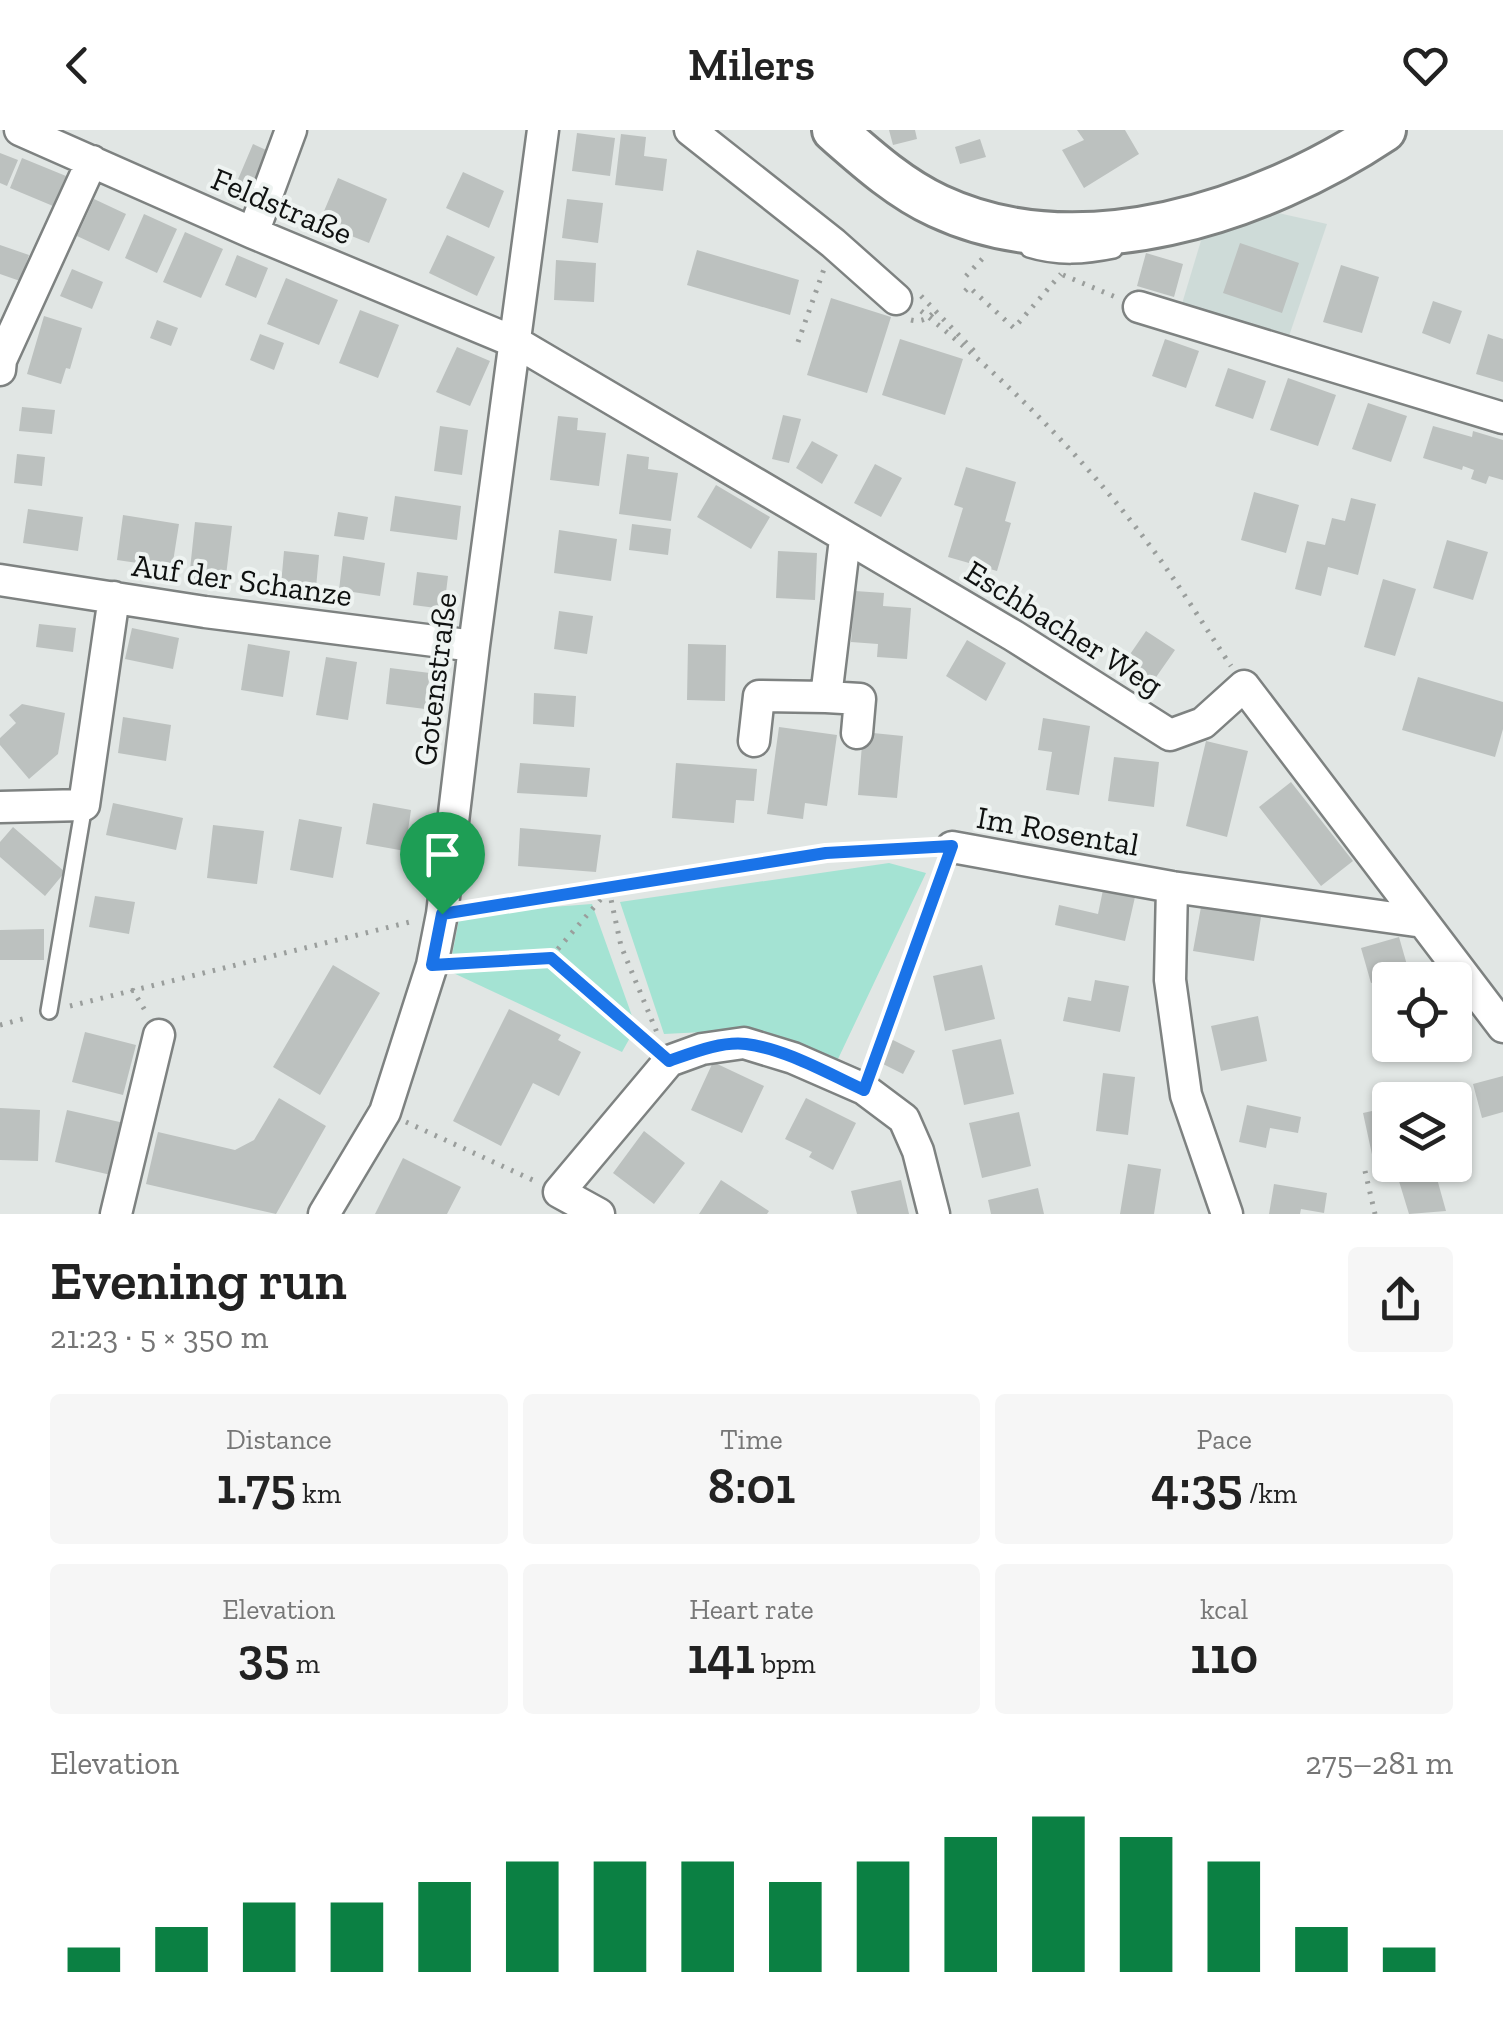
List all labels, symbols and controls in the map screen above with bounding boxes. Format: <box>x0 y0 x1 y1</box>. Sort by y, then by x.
icon: back <box>50 38 105 93</box>
text: Milers <box>688 38 815 92</box>
icon: heart <box>1398 38 1453 93</box>
street label: Feldstraße <box>206 159 358 253</box>
street label: Auf der Schanze <box>130 546 354 614</box>
street label: Eschbacher Weg <box>958 552 1170 704</box>
street label: Gotenstraße <box>406 590 464 768</box>
street label: Im Rosental <box>974 798 1142 864</box>
pin <box>400 812 485 915</box>
icon: arrive <box>415 827 470 882</box>
map controls <box>1372 962 1472 1182</box>
button: locate <box>1372 962 1472 1062</box>
button: layers <box>1372 1082 1472 1182</box>
text: Evening run <box>50 1247 347 1313</box>
button: share <box>1348 1247 1453 1352</box>
text: 21:23 · 5 × 350 m <box>50 1318 268 1356</box>
text: Distance <box>226 1423 332 1456</box>
text: Time <box>720 1423 783 1456</box>
text: Pace <box>1196 1423 1252 1456</box>
text: 1.75 <box>217 1456 296 1516</box>
text: 8:01 <box>708 1456 795 1516</box>
text: 4:35 <box>1151 1456 1243 1516</box>
text: km <box>296 1477 341 1510</box>
text: /km <box>1243 1477 1297 1510</box>
text: Elevation <box>222 1593 335 1626</box>
text: Heart rate <box>689 1593 814 1626</box>
text: kcal <box>1200 1593 1248 1626</box>
text: 35 <box>238 1626 289 1686</box>
text: 141 <box>687 1626 755 1686</box>
text: 110 <box>1190 1626 1258 1686</box>
text: m <box>289 1647 320 1680</box>
text: bpm <box>755 1647 816 1680</box>
text: Elevation <box>50 1744 179 1782</box>
text: 275–281 m <box>1305 1744 1453 1782</box>

